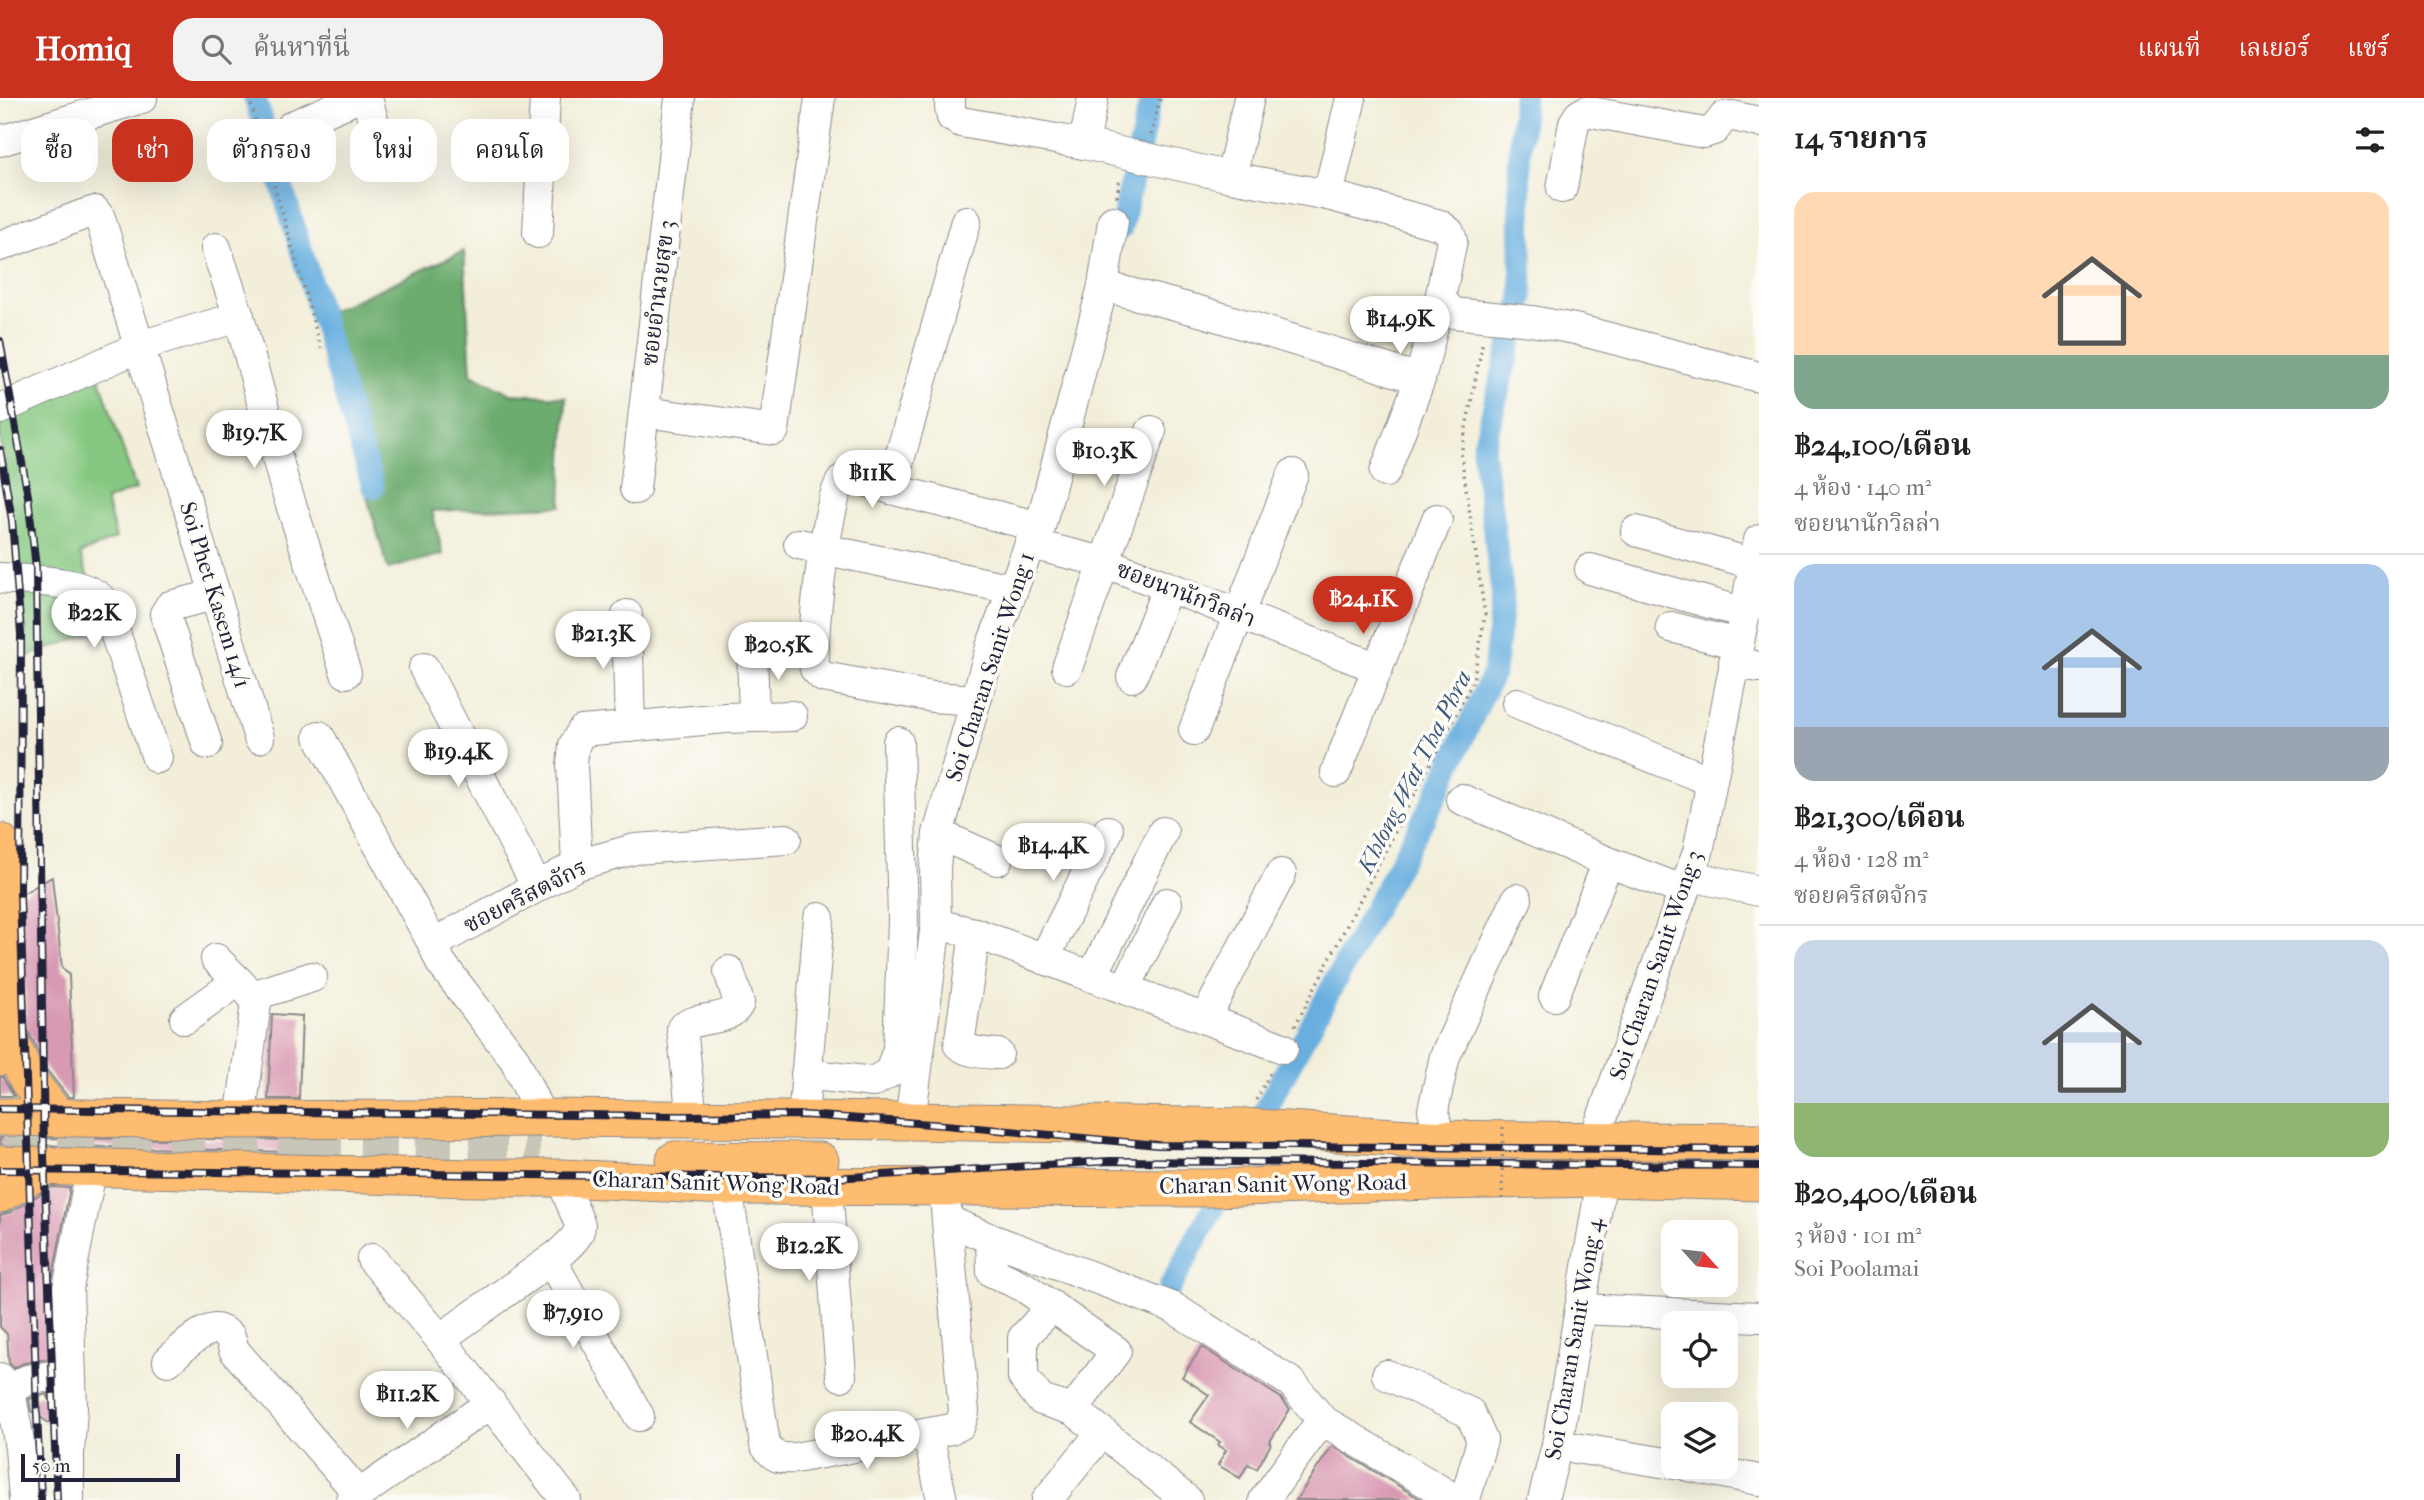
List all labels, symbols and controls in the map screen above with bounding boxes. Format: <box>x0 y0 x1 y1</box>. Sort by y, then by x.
search box <box>173 18 663 81</box>
text: Homiq <box>35 30 131 69</box>
icon: search <box>197 30 235 68</box>
text: ค้นหาที่นี่ <box>253 32 350 63</box>
text: แผนที่ <box>2138 34 2201 62</box>
text: เลเยอร์ <box>2239 34 2310 62</box>
text: แชร์ <box>2348 34 2389 62</box>
chip: ซื้อ <box>21 119 98 182</box>
chip: เช่า <box>112 119 193 182</box>
chip: ตัวกรอง <box>207 119 336 182</box>
chip: ใหม่ <box>350 119 437 182</box>
chip: คอนโด <box>451 119 569 182</box>
text: 14 รายการ <box>1794 121 1928 156</box>
icon: filters <box>2351 121 2389 159</box>
street label: ซอยอำนวยสุข 3 <box>636 218 681 368</box>
icon: home <box>2029 238 2155 364</box>
pin: ฿14.9K <box>1343 296 1457 356</box>
text: ฿14.9K <box>1366 305 1434 332</box>
pin: ฿19.7K <box>197 410 311 470</box>
text: ฿19.7K <box>222 419 286 446</box>
pin: ฿10.3K <box>1047 428 1161 488</box>
text: ฿24,100/เดือน <box>1794 428 1971 463</box>
text: ฿10.3K <box>1072 437 1136 464</box>
pin: ฿11K <box>831 450 913 510</box>
text: ฿11K <box>849 459 895 486</box>
text: 4 ห้อง · 140 m² <box>1794 474 1931 501</box>
street label: Soi Phet Kasem 14/1 <box>174 499 256 691</box>
text: ซอยนานักวิลล่า <box>1794 510 1941 537</box>
street label: Soi Charan Sanit Wong 1 <box>940 549 1040 785</box>
street label: ซอยนานักวิลล่า <box>1113 555 1259 633</box>
pin: ฿24.1K <box>1306 576 1420 636</box>
text: ฿24.1K <box>1329 585 1397 612</box>
pin: ฿22K <box>53 590 135 650</box>
text: ฿22K <box>67 599 121 626</box>
icon: home <box>2029 610 2155 736</box>
pin: ฿21.3K <box>546 612 660 671</box>
text: ฿21.3K <box>571 620 635 647</box>
pin: ฿20.5K <box>721 622 835 682</box>
text: ฿20.5K <box>744 631 812 658</box>
water label: Khlong Wat Tha Phra <box>1350 666 1477 880</box>
pin: ฿19.4K <box>401 730 515 789</box>
text: ฿19.4K <box>424 738 492 765</box>
text: ฿21,300/เดือน <box>1794 800 1965 835</box>
pin: ฿14.4K <box>996 824 1110 883</box>
text: ฿14.4K <box>1018 832 1088 859</box>
text: 4 ห้อง · 128 m² <box>1794 846 1928 873</box>
street label: Soi Charan Sanit Wong 3 <box>1604 847 1708 1083</box>
street label: ซอยคริสตจักร <box>459 853 591 939</box>
text: ซอยคริสตจักร <box>1794 882 1928 909</box>
icon: home <box>2029 985 2155 1111</box>
street label: Charan Sanit Wong Road <box>592 1165 841 1201</box>
street label: Charan Sanit Wong Road <box>1159 1168 1408 1200</box>
text: ฿20,400/เดือน <box>1794 1176 1977 1211</box>
street label: Soi Charan Sanit Wong 4 <box>1539 1215 1609 1462</box>
north arrow <box>1661 1220 1738 1297</box>
map controls <box>1661 1220 1738 1479</box>
text: 3 ห้อง · 101 m² <box>1794 1222 1922 1249</box>
pin: ฿12.2K <box>752 1224 866 1283</box>
text: ฿12.2K <box>776 1232 842 1259</box>
text: Soi Poolamai <box>1794 1255 1919 1282</box>
pin: ฿7,910 <box>516 1290 630 1350</box>
text: ฿7,910 <box>543 1299 603 1326</box>
button: locate <box>1661 1311 1738 1388</box>
pin: ฿11.2K <box>350 1372 464 1431</box>
text: ฿11.2K <box>376 1380 438 1407</box>
button: layers <box>1661 1402 1738 1479</box>
pin: ฿20.4K <box>810 1412 924 1471</box>
text: ฿20.4K <box>831 1420 903 1447</box>
scale bar <box>21 1451 180 1483</box>
text: 50 m <box>32 1455 71 1477</box>

